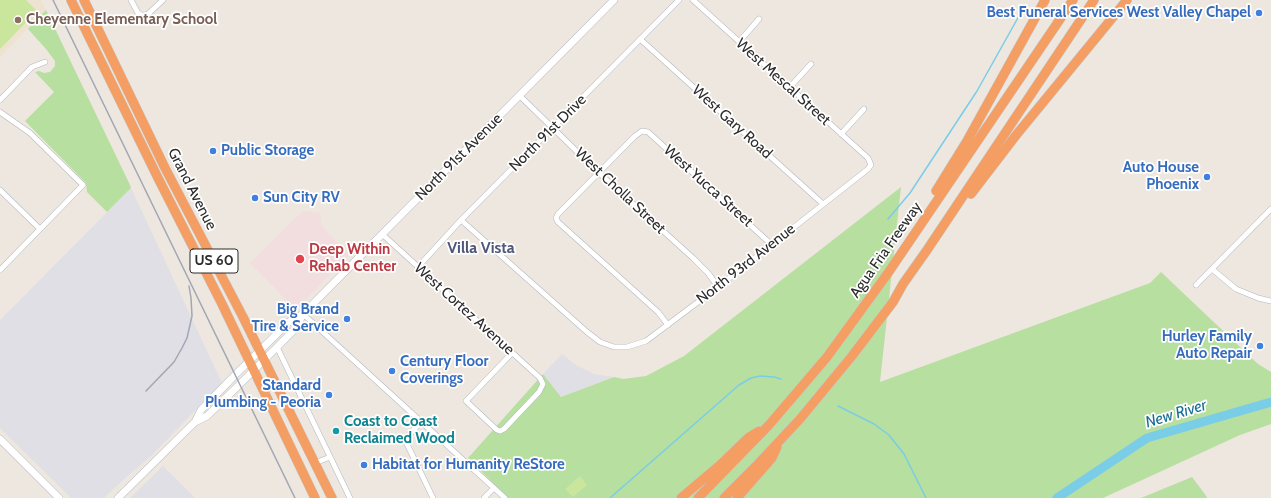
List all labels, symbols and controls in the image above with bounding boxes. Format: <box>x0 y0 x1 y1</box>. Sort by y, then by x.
place label: Best Funeral Services West Valley Chapel <box>986 4 1251 22</box>
marker: Best Funeral Services West Valley Chapel <box>1254 8 1264 18</box>
place label: Cheyenne Elementary School <box>26 11 217 29</box>
marker: Cheyenne Elementary School <box>13 15 23 25</box>
street label: West Mescal Street <box>732 35 834 129</box>
street label: West Gary Road <box>688 81 776 163</box>
street label: North 91st Drive <box>506 91 590 175</box>
street label: North 91st Avenue <box>412 110 506 204</box>
street label: West Yucca Street <box>660 141 756 231</box>
place label: Public Storage <box>221 142 314 160</box>
street label: West Cholla Street <box>571 144 669 238</box>
street label: Grand Avenue <box>164 145 220 233</box>
marker: Public Storage <box>208 146 218 156</box>
place label: Auto House Phoenix <box>1123 159 1199 194</box>
marker: Auto House Phoenix <box>1202 172 1212 182</box>
place label: Sun City RV <box>263 189 340 207</box>
marker: Sun City RV <box>250 193 260 203</box>
street label: Agua Fria Freeway <box>846 199 926 301</box>
street label: North 93rd Avenue <box>693 220 799 308</box>
district label: Villa Vista <box>447 238 515 258</box>
place label: Deep Within Rehab Center <box>309 241 396 276</box>
road number: US 60 <box>190 249 238 273</box>
marker: Deep Within Rehab Center <box>294 253 306 265</box>
street label: West Cortez Avenue <box>410 259 518 359</box>
place label: Big Brand Tire & Service <box>252 301 339 336</box>
marker: Big Brand Tire & Service <box>342 314 352 324</box>
place label: Hurley Family Auto Repair <box>1162 328 1252 363</box>
marker: Hurley Family Auto Repair <box>1255 341 1265 351</box>
place label: Century Floor Coverings <box>400 353 488 388</box>
marker: Century Floor Coverings <box>387 366 397 376</box>
place label: Standard Plumbing - Peoria <box>205 377 321 412</box>
marker: Standard Plumbing - Peoria <box>324 390 334 400</box>
water label: New River <box>1143 396 1209 432</box>
place label: Coast to Coast Reclaimed Wood <box>344 413 455 448</box>
marker: Coast to Coast Reclaimed Wood <box>331 426 341 436</box>
place label: Habitat for Humanity ReStore <box>372 456 565 474</box>
marker: Habitat for Humanity ReStore <box>359 460 369 470</box>

